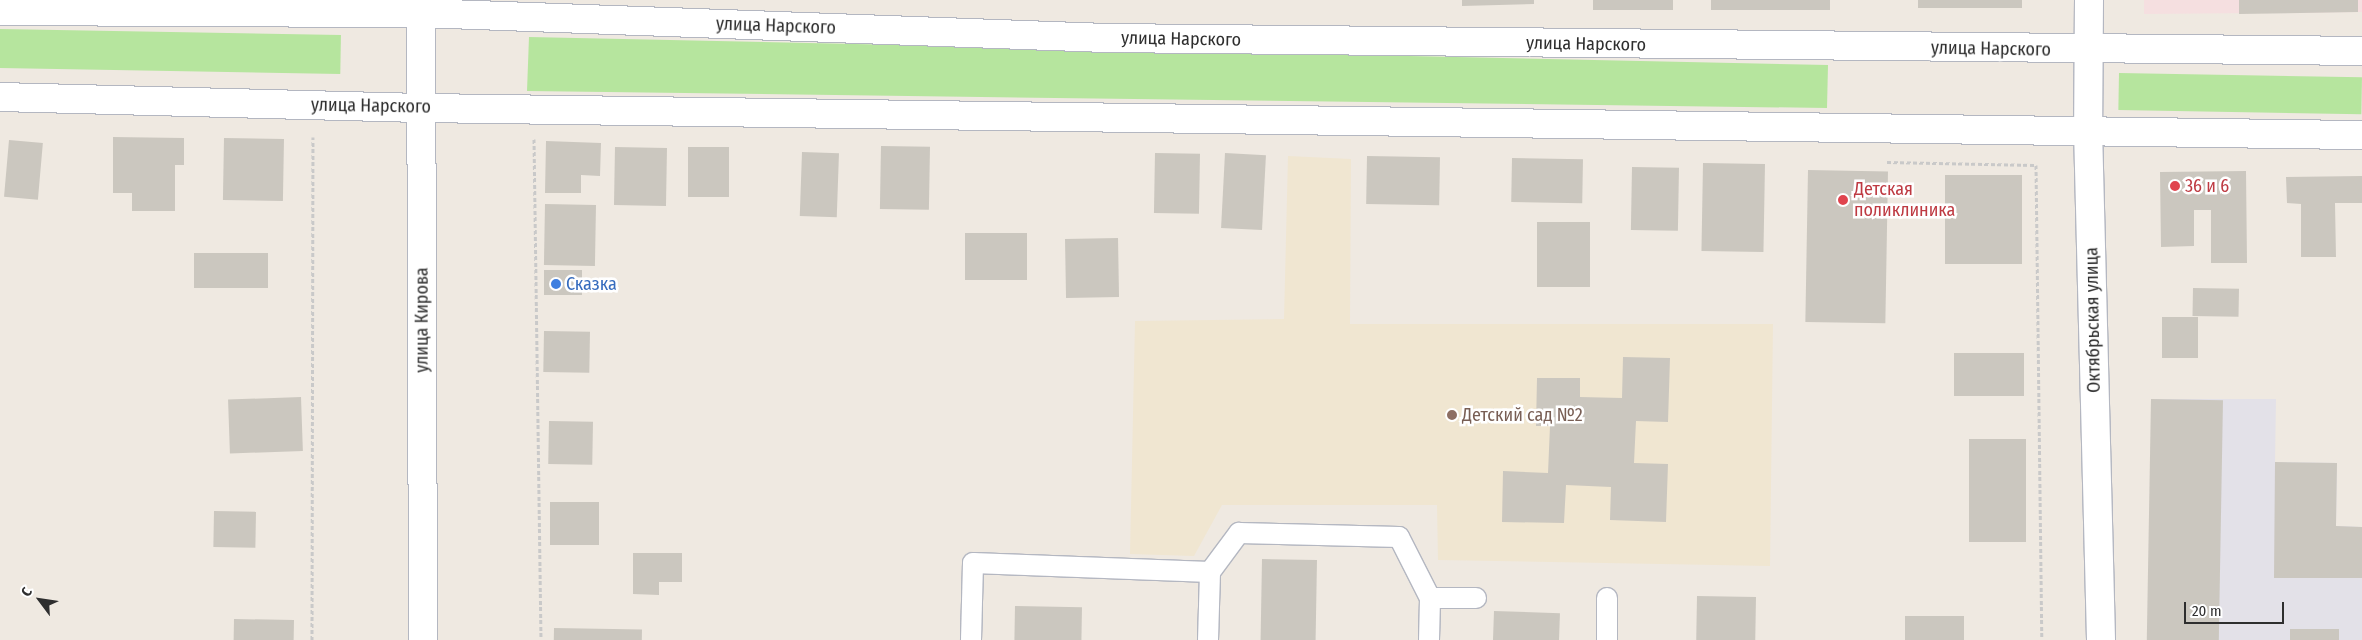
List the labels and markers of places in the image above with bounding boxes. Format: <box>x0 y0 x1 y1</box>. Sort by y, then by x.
place label: 36 и 6 <box>2185 175 2229 197</box>
place label: Детская поликлиника <box>1854 179 1955 222</box>
marker: 36 и 6 <box>2169 180 2181 192</box>
marker: Детская поликлиника <box>1836 193 1850 207</box>
place label: Сказка <box>566 273 617 295</box>
marker: Сказка <box>550 278 562 290</box>
place label: Детский сад №2 <box>1462 404 1583 426</box>
marker: Детский сад №2 <box>1446 409 1458 421</box>

